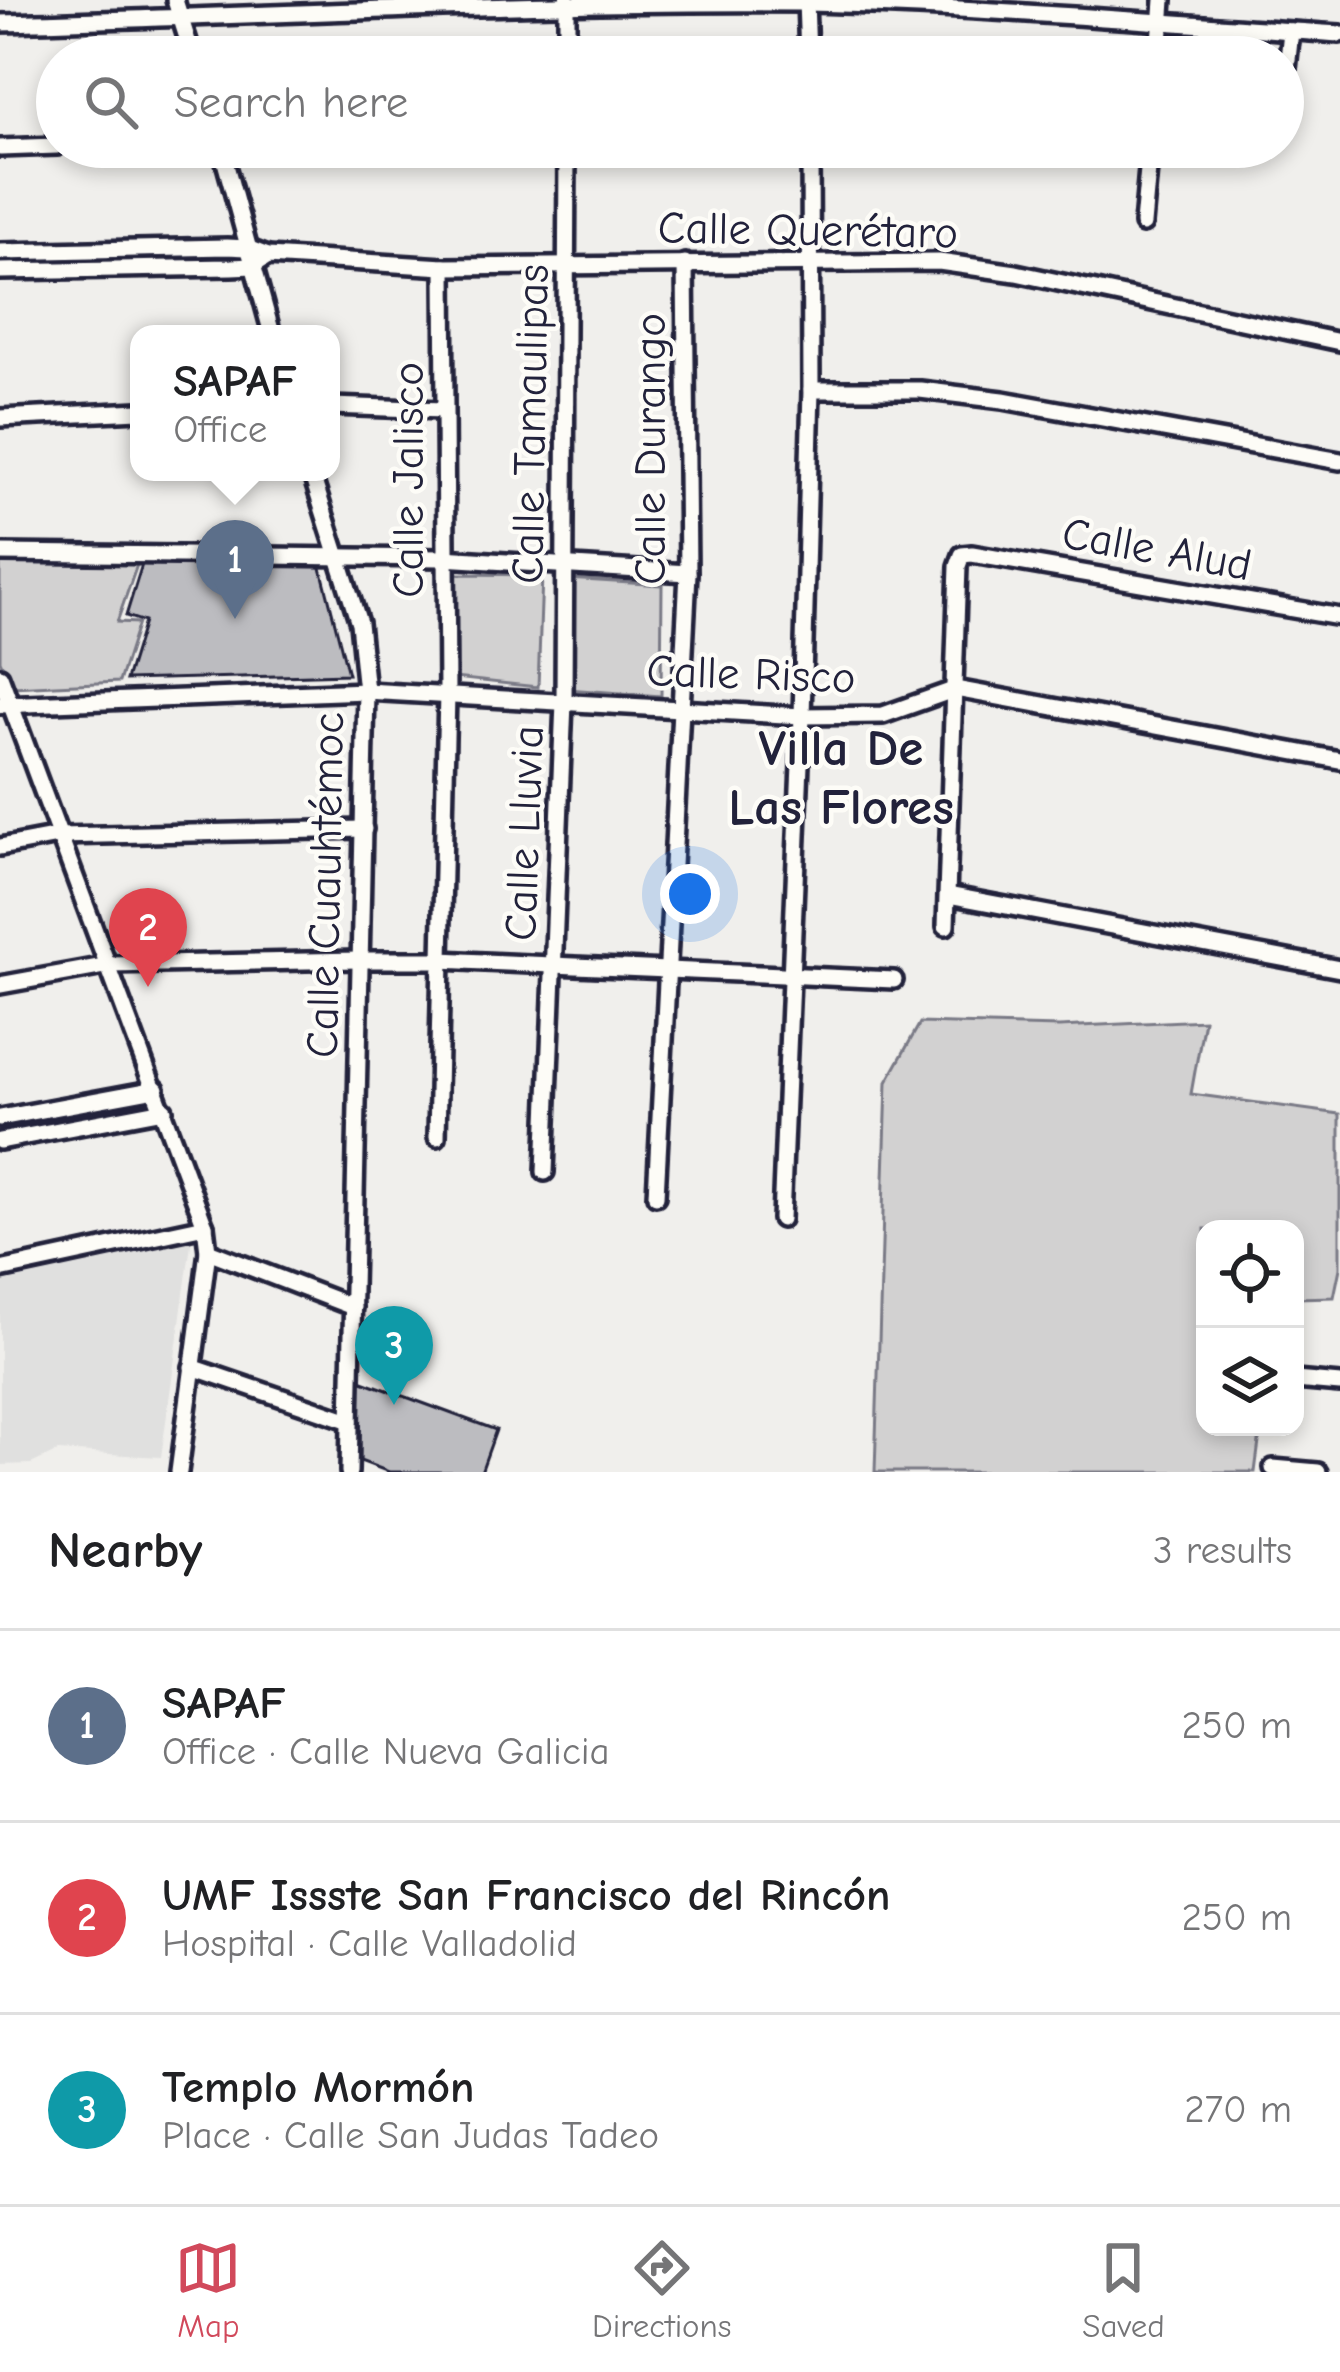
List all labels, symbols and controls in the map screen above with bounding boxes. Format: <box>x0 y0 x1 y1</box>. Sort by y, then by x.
search box <box>36 36 1304 168</box>
icon: search <box>78 69 144 135</box>
text: Search here <box>174 76 408 128</box>
street label: Calle Querétaro <box>657 201 959 259</box>
street label: Calle Tamaulipas <box>501 264 559 584</box>
street label: Calle Durango <box>624 313 676 585</box>
popup <box>130 325 340 481</box>
text: SAPAF <box>173 355 297 407</box>
street label: Calle Jalisco <box>382 362 434 598</box>
text: Office <box>173 407 267 452</box>
street label: Calle Alud <box>1058 507 1256 591</box>
pin: 1 <box>196 520 274 619</box>
street label: Calle Risco <box>646 644 856 704</box>
street label: Calle Cuauhtémoc <box>296 712 354 1058</box>
district label: Villa De Las Flores <box>728 719 954 837</box>
street label: Calle Lluvia <box>494 724 554 942</box>
your location <box>660 864 720 924</box>
pin: 2 <box>109 888 187 987</box>
map controls <box>1196 1220 1304 1436</box>
button: locate <box>1196 1220 1304 1328</box>
pin: 3 <box>355 1306 433 1405</box>
button: layers <box>1196 1328 1304 1436</box>
text: Nearby <box>48 1521 202 1580</box>
text: 3 results <box>1153 1528 1292 1573</box>
text: SAPAF <box>162 1677 285 1729</box>
text: 1 <box>79 1703 95 1748</box>
text: 250 m <box>1181 1703 1292 1748</box>
text: Office · Calle Nueva Galicia <box>162 1729 610 1774</box>
text: UMF Issste San Francisco del Rincón <box>162 1869 890 1921</box>
text: 2 <box>77 1895 97 1940</box>
text: 250 m <box>1181 1895 1292 1940</box>
text: Hospital · Calle Valladolid <box>162 1921 577 1966</box>
text: Templo Mormón <box>162 2061 474 2113</box>
text: 3 <box>77 2087 97 2132</box>
text: 270 m <box>1184 2087 1292 2132</box>
text: Place · Calle San Judas Tadeo <box>162 2113 659 2158</box>
tab: Map <box>175 2235 241 2345</box>
tab: Directions <box>592 2235 732 2345</box>
tab: Saved <box>1082 2235 1165 2345</box>

